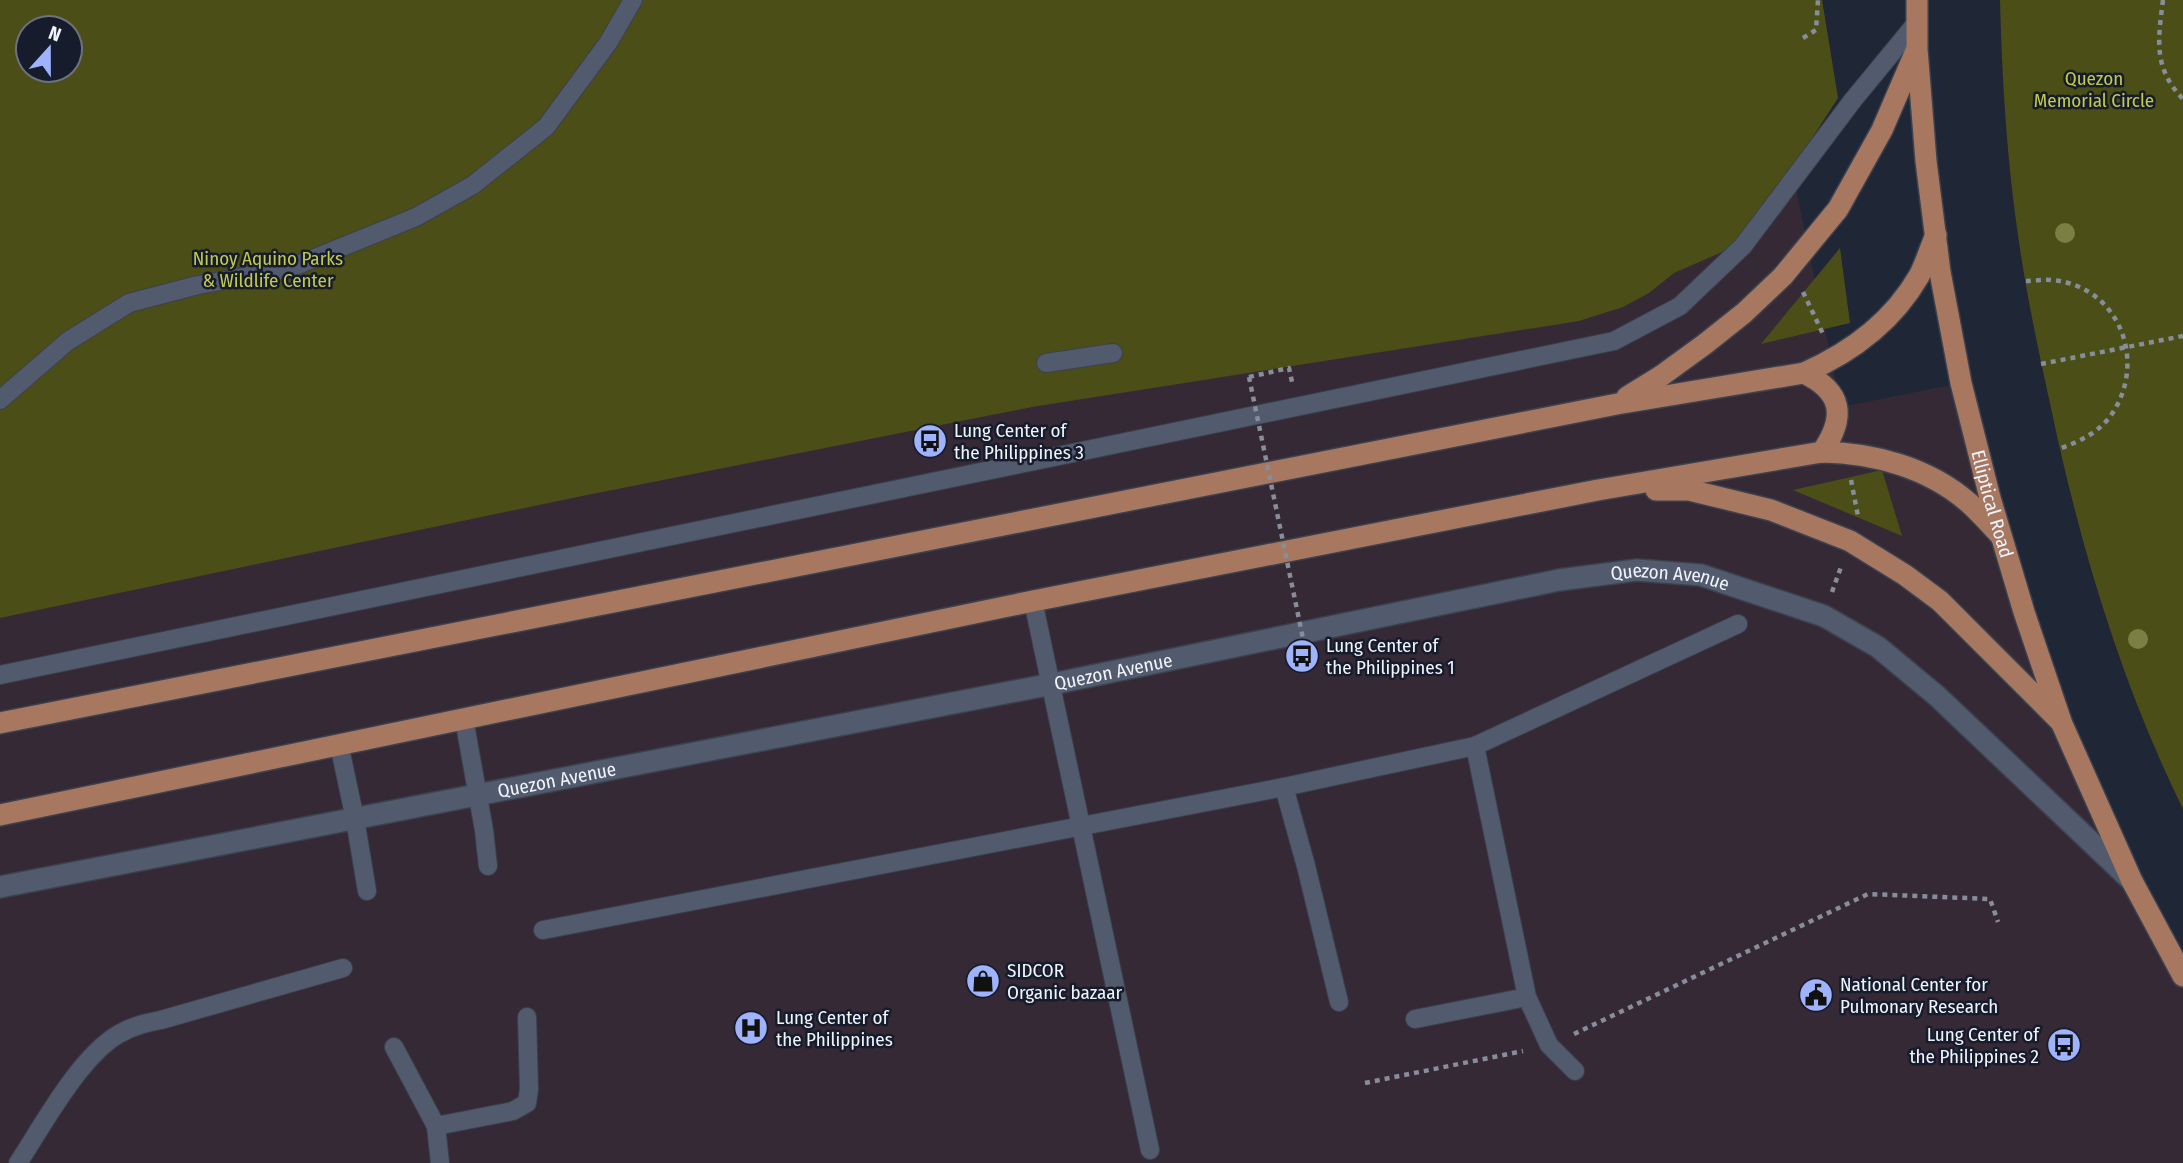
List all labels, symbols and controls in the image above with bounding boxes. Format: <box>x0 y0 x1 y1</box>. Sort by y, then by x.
north arrow <box>14 14 84 84</box>
text: N <box>45 21 64 46</box>
park label: Quezon Memorial Circle <box>2034 67 2154 112</box>
park label: Ninoy Aquino Parks & Wildlife Center <box>193 247 343 292</box>
place label: Lung Center of the Philippines 3 <box>954 419 1084 464</box>
bus stop icon: Lung Center of the Philippines 3 <box>911 422 949 460</box>
street label: Elliptical Road <box>1967 447 2019 560</box>
street label: Quezon Avenue <box>1609 558 1732 595</box>
place label: Lung Center of the Philippines 1 <box>1326 634 1455 679</box>
bus stop icon: Lung Center of the Philippines 1 <box>1283 637 1321 675</box>
street label: Quezon Avenue <box>1052 648 1174 695</box>
street label: Quezon Avenue <box>496 757 618 802</box>
place label: SIDCOR Organic bazaar <box>1007 959 1123 1004</box>
shop icon: SIDCOR Organic bazaar <box>964 962 1002 1000</box>
place label: National Center for Pulmonary Research <box>1840 973 1998 1018</box>
public building icon: National Center for Pulmonary Research <box>1797 976 1835 1014</box>
place label: Lung Center of the Philippines <box>776 1006 893 1051</box>
hospital icon: Lung Center of the Philippines <box>732 1009 770 1047</box>
place label: Lung Center of the Philippines 2 <box>1909 1023 2040 1068</box>
bus stop icon: Lung Center of the Philippines 2 <box>2045 1026 2083 1064</box>

